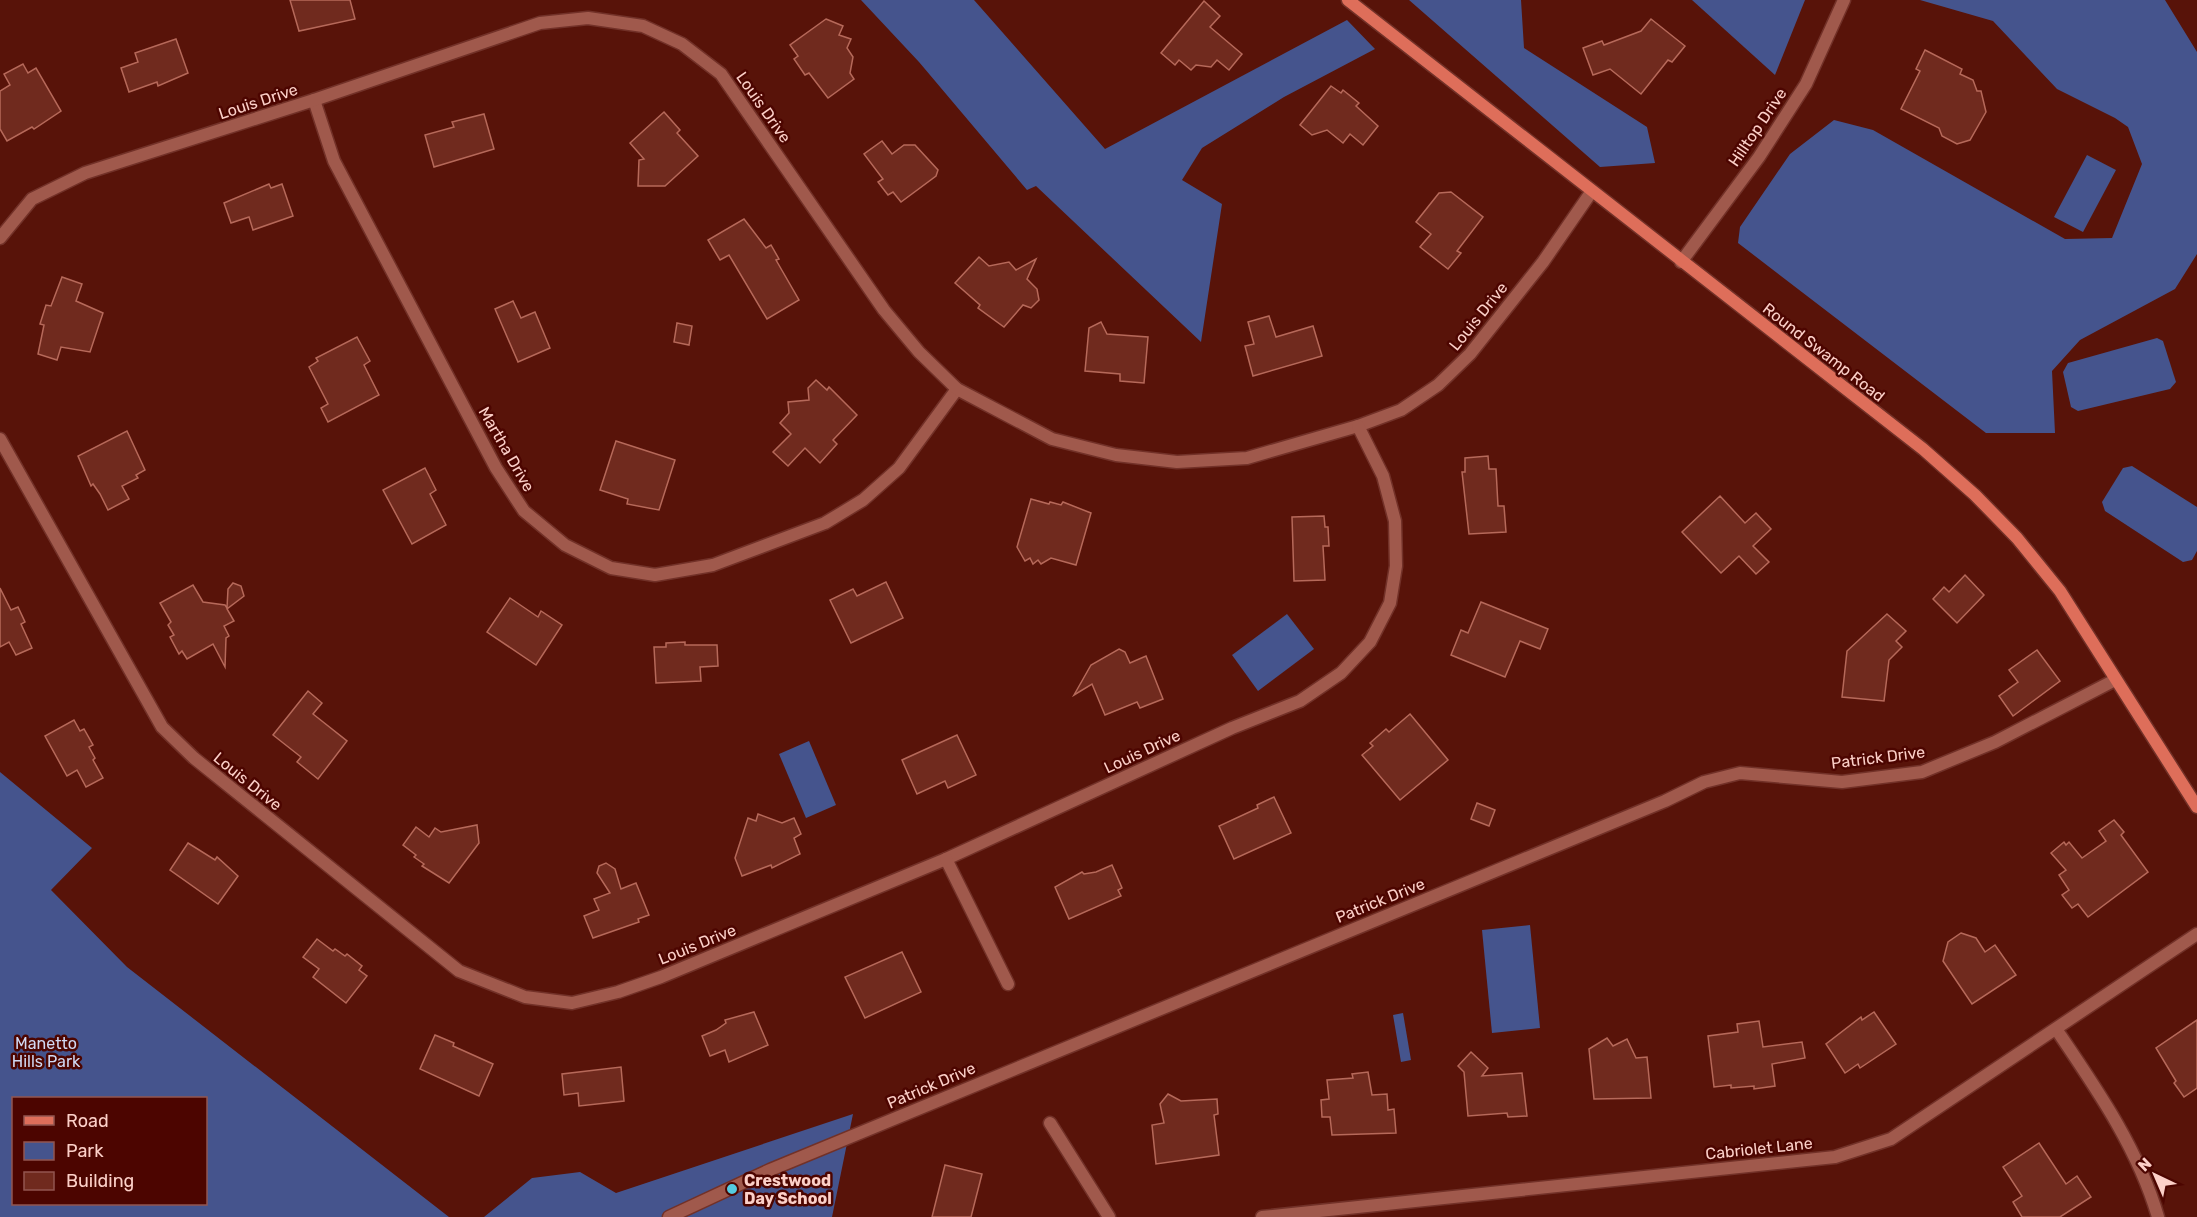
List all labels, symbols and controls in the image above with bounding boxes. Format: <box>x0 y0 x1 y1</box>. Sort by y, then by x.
street label: Louis Drive <box>732 68 795 146</box>
street label: Louis Drive <box>216 80 300 123</box>
street label: Hilltop Drive <box>1724 84 1791 170</box>
street label: Louis Drive <box>1445 278 1512 354</box>
street label: Round Swamp Road <box>1759 299 1888 406</box>
street label: Martha Drive <box>475 403 539 495</box>
street label: Louis Drive <box>1101 725 1183 777</box>
street label: Patrick Drive <box>1830 742 1926 773</box>
street label: Louis Drive <box>210 748 286 815</box>
street label: Patrick Drive <box>1333 874 1428 927</box>
street label: Louis Drive <box>656 920 739 969</box>
park label: Manetto Hills Park <box>12 1034 81 1071</box>
street label: Patrick Drive <box>884 1058 978 1113</box>
legend <box>12 1097 207 1205</box>
text: Road <box>66 1110 109 1132</box>
street label: Cabriolet Lane <box>1705 1133 1814 1164</box>
text: Park <box>66 1140 104 1162</box>
north arrow <box>2125 1145 2185 1205</box>
text: N <box>2134 1154 2156 1175</box>
text: Building <box>66 1170 134 1192</box>
place label: Crestwood Day School <box>744 1171 832 1208</box>
marker: Crestwood Day School <box>725 1182 739 1196</box>

